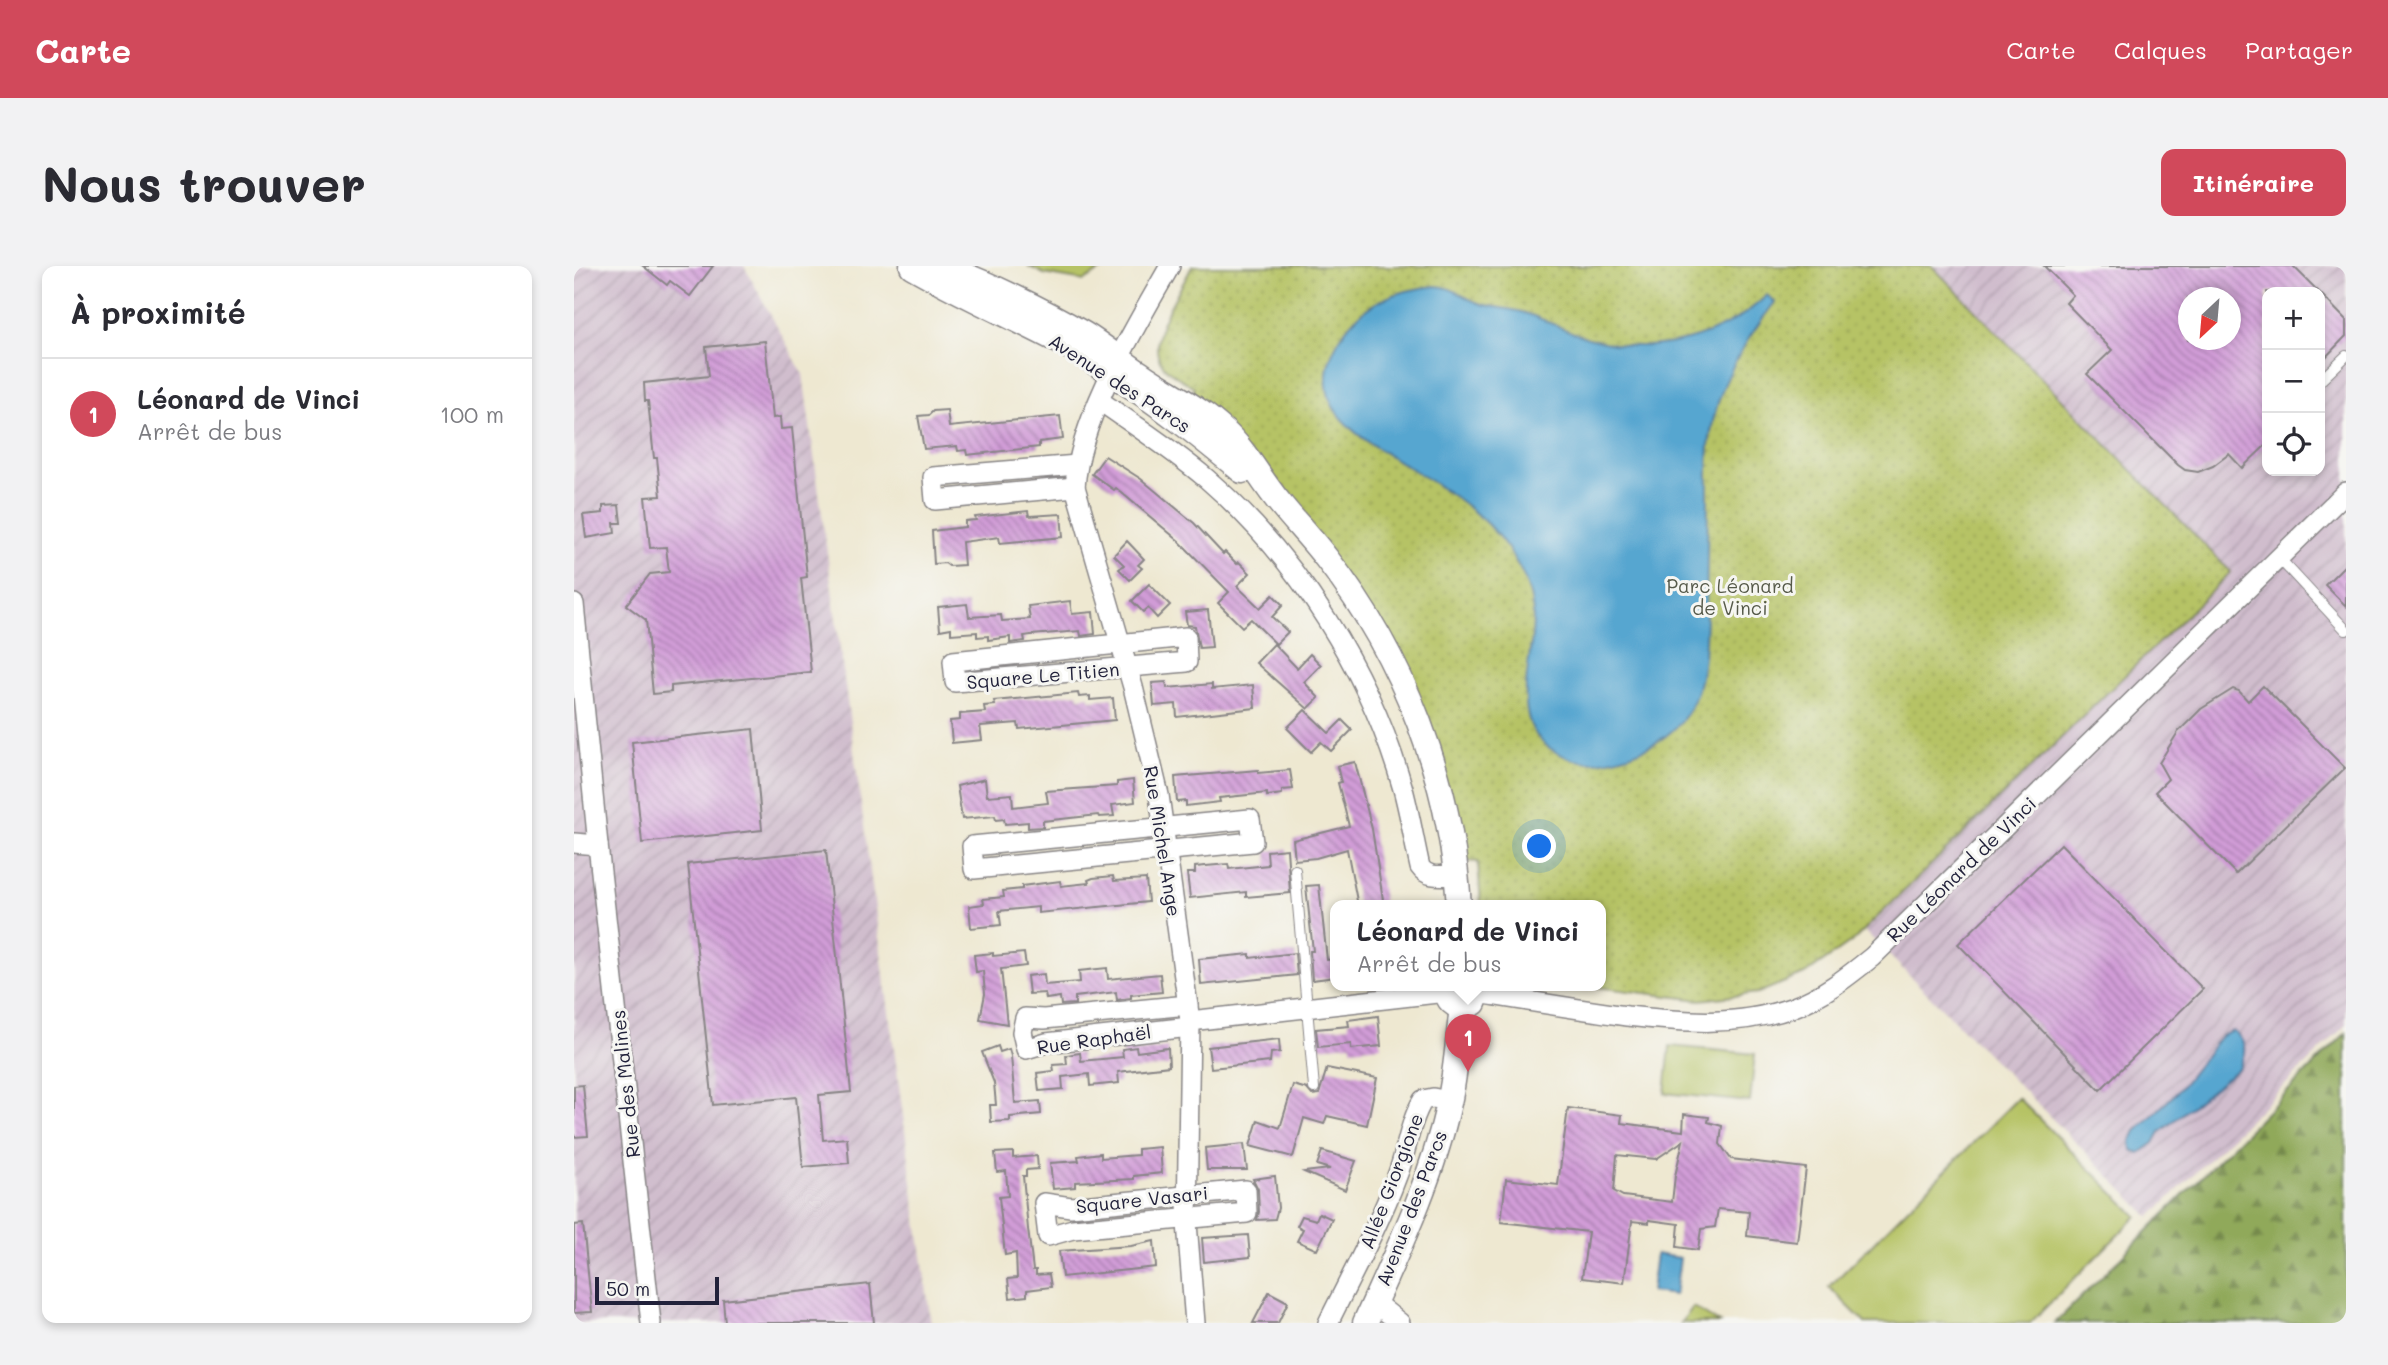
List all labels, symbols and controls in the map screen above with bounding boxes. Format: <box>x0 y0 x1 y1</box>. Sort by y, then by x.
text: Carte <box>35 28 131 71</box>
text: Carte <box>2006 34 2076 65</box>
text: Calques <box>2114 34 2207 65</box>
text: Partager <box>2245 34 2353 65</box>
button: Itinéraire <box>2161 149 2346 216</box>
text: Nous trouver <box>42 151 366 214</box>
north arrow <box>2178 287 2241 350</box>
map controls <box>2262 287 2325 476</box>
button: + <box>2262 287 2325 350</box>
text: À proximité <box>70 292 246 332</box>
street label: Avenue des Parcs <box>1044 328 1196 438</box>
button: − <box>2262 350 2325 413</box>
text: Léonard de Vinci <box>137 382 360 416</box>
text: 1 <box>88 399 98 429</box>
text: 100 m <box>440 399 504 429</box>
button: locate <box>2262 413 2325 476</box>
text: Arrêt de bus <box>137 416 282 446</box>
park label: Parc Léonard de Vinci <box>1666 573 1794 620</box>
street label: Square Le Titien <box>966 656 1120 694</box>
street label: Rue Michel Ange <box>1139 764 1187 918</box>
street label: Rue Léonard de Vinci <box>1881 791 2041 947</box>
your location <box>1522 829 1556 863</box>
popup <box>1330 900 1606 991</box>
text: Léonard de Vinci <box>1356 914 1580 948</box>
text: Arrêt de bus <box>1356 948 1502 978</box>
street label: Rue des Malines <box>605 1009 645 1159</box>
pin: 1 <box>1445 1014 1491 1072</box>
street label: Rue Raphaël <box>1035 1019 1153 1059</box>
street label: Allée Giorgione <box>1354 1110 1428 1252</box>
street label: Avenue des Parcs <box>1370 1127 1452 1289</box>
street label: Square Vasari <box>1075 1180 1209 1218</box>
scale bar <box>595 1274 719 1306</box>
text: 50 m <box>606 1276 650 1301</box>

